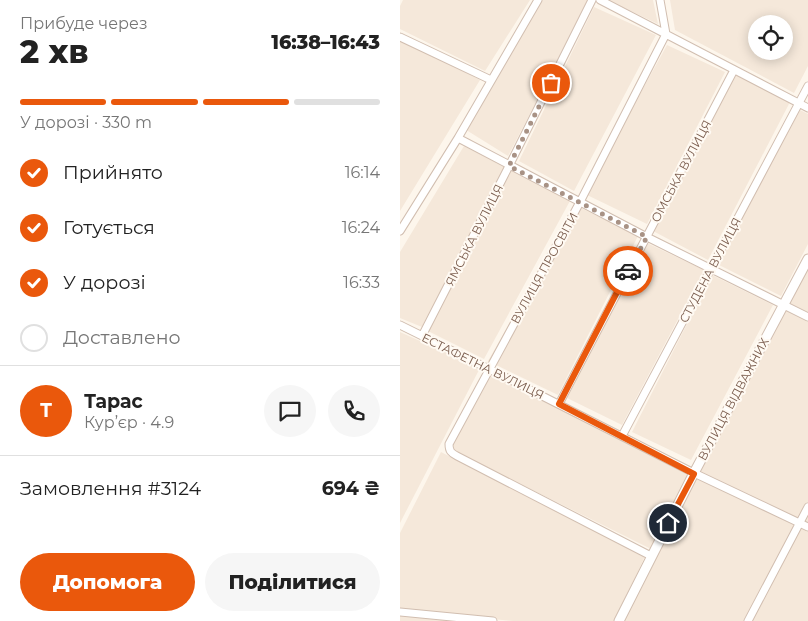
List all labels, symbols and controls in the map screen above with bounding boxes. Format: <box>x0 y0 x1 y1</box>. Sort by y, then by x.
text: Прибуде через <box>20 14 147 33</box>
map controls <box>748 15 793 60</box>
button: locate <box>748 15 793 60</box>
text: 16:38–16:43 <box>271 31 380 54</box>
text: 2 хв <box>20 32 88 71</box>
pin <box>530 62 572 104</box>
icon: bag <box>537 69 565 97</box>
text: У дорозі · 330 m <box>20 113 152 132</box>
street label: ОМСЬКА ВУЛИЦЯ <box>648 117 714 225</box>
icon: check <box>20 159 48 187</box>
text: Прийнято <box>63 161 163 184</box>
text: 16:14 <box>345 163 380 182</box>
street label: ЯМСЬКА ВУЛИЦЯ <box>442 182 506 288</box>
street label: ВУЛИЦЯ ПРОСВІТИ <box>507 210 581 326</box>
icon: check <box>20 214 48 242</box>
street label: СТУДЕНА ВУЛИЦЯ <box>676 215 744 325</box>
text: Готується <box>63 216 155 239</box>
text: 16:24 <box>342 218 380 237</box>
courier <box>603 246 653 296</box>
icon: car <box>614 257 642 285</box>
icon: check <box>20 269 48 297</box>
text: У дорозі <box>63 271 146 294</box>
text: 16:33 <box>343 273 380 292</box>
text: Доставлено <box>63 326 181 349</box>
street label: ЕСТАФЕТНА ВУЛИЦЯ <box>419 330 547 402</box>
street label: ВУЛИЦЯ ВІДВАЖНИХ <box>694 335 772 463</box>
button: chat <box>264 385 316 437</box>
button: phone <box>328 385 380 437</box>
text: Тарас <box>84 390 143 413</box>
text: Т <box>40 399 52 422</box>
text: Кур’єр · 4.9 <box>84 413 174 432</box>
text: Замовлення #3124 <box>20 477 201 500</box>
text: 694 ₴ <box>322 477 380 500</box>
pin <box>647 502 689 544</box>
icon: home <box>654 509 682 537</box>
button: Допомога <box>20 553 195 611</box>
button: Поділитися <box>205 553 380 611</box>

